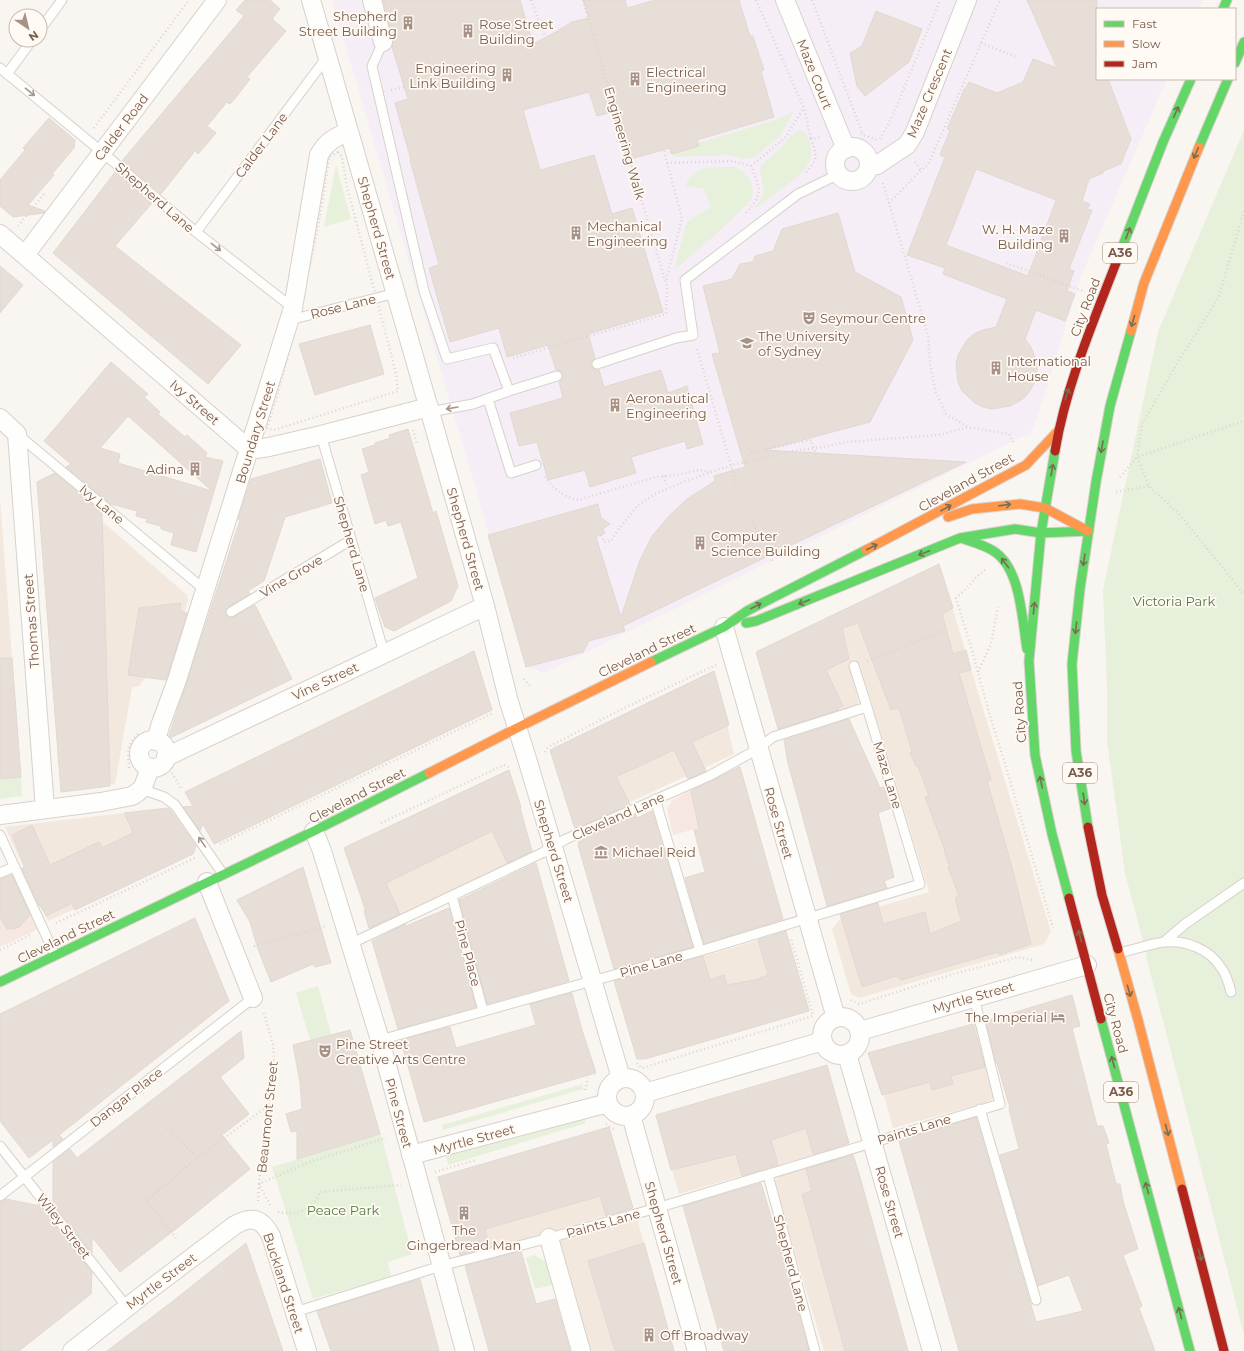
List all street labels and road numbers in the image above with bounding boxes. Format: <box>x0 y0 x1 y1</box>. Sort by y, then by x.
street label: Maze Court <box>794 37 836 111</box>
street label: Maze Crescent <box>903 46 955 140</box>
street label: Engineering Walk <box>601 85 649 202</box>
street label: Calder Road <box>91 90 151 164</box>
street label: Calder Lane <box>231 109 291 181</box>
street label: Shepherd Lane <box>112 158 198 236</box>
street label: Shepherd Street <box>355 175 399 281</box>
road number: A36 <box>1103 243 1137 263</box>
street label: City Road <box>1066 275 1104 339</box>
street label: Rose Lane <box>308 290 378 322</box>
street label: Ivy Street <box>167 376 223 428</box>
street label: Boundary Street <box>232 379 278 485</box>
street label: Cleveland Street <box>915 449 1017 515</box>
street label: Ivy Lane <box>76 481 128 527</box>
street label: Shepherd Street <box>444 486 488 592</box>
street label: Shepherd Lane <box>331 494 373 594</box>
street label: Vine Grove <box>257 551 325 601</box>
street label: Thomas Street <box>20 573 42 669</box>
street label: Cleveland Street <box>596 619 698 681</box>
street label: Vine Street <box>289 659 361 703</box>
street label: City Road <box>1009 681 1029 743</box>
street label: Maze Lane <box>870 739 906 811</box>
road number: A36 <box>1063 763 1097 783</box>
street label: Cleveland Street <box>306 764 408 826</box>
street label: Rose Street <box>761 785 797 861</box>
street label: Cleveland Lane <box>569 788 667 843</box>
street label: Shepherd Street <box>531 798 577 904</box>
street label: Cleveland Street <box>15 905 117 967</box>
street label: Pine Place <box>451 918 485 988</box>
street label: Pine Lane <box>618 947 685 981</box>
street label: Myrtle Street <box>930 978 1016 1016</box>
street label: City Road <box>1100 991 1132 1055</box>
street label: Beaumont Street <box>253 1060 281 1174</box>
street label: Dangar Place <box>86 1064 166 1130</box>
street label: Pine Street <box>382 1076 416 1150</box>
road number: A36 <box>1104 1082 1138 1102</box>
street label: Paints Lane <box>875 1110 953 1148</box>
street label: Myrtle Street <box>431 1120 517 1158</box>
street label: Rose Street <box>872 1164 908 1240</box>
street label: Shepherd Street <box>642 1180 686 1286</box>
street label: Wiley Street <box>33 1190 95 1262</box>
street label: Paints Lane <box>564 1205 642 1241</box>
street label: Shepherd Lane <box>770 1213 812 1313</box>
street label: Buckland Street <box>260 1231 308 1335</box>
street label: Myrtle Street <box>123 1249 199 1313</box>

